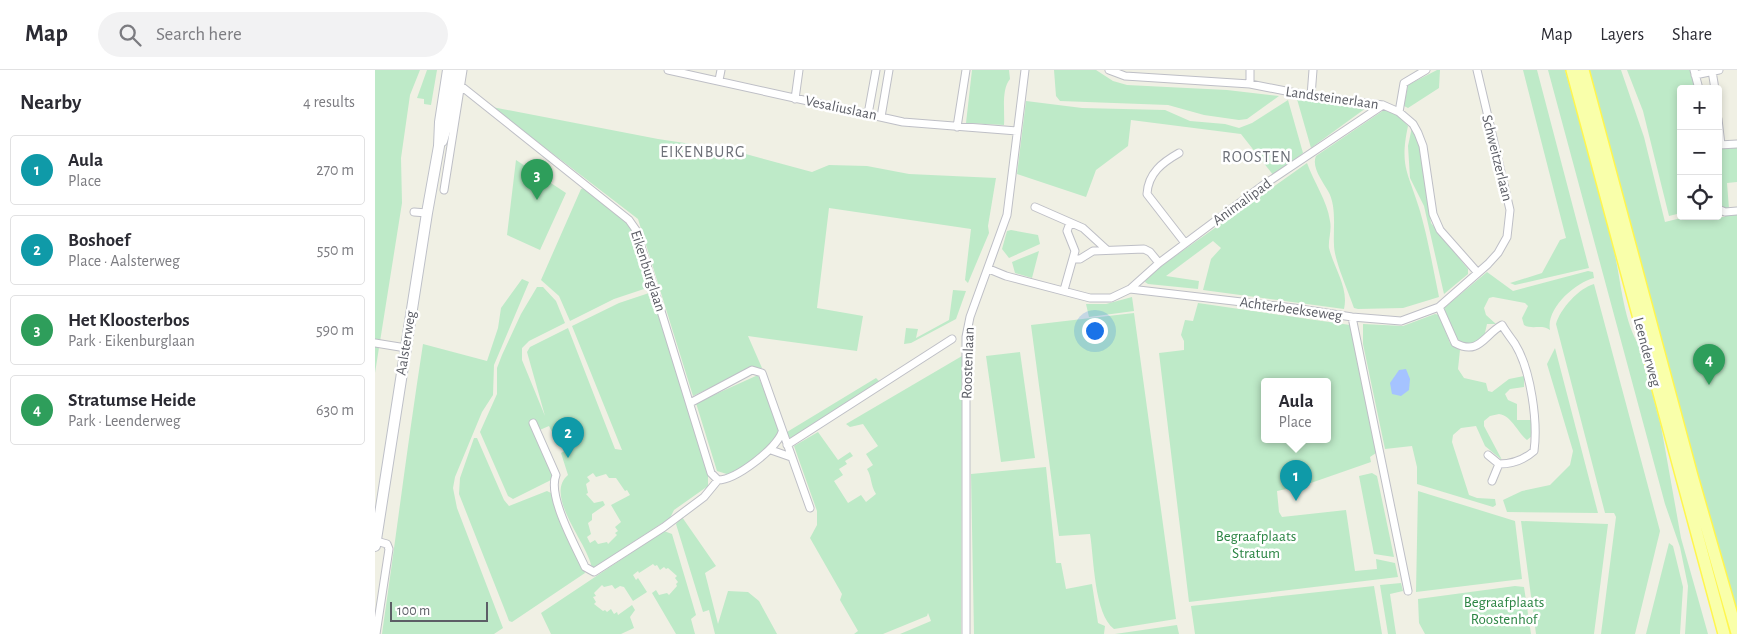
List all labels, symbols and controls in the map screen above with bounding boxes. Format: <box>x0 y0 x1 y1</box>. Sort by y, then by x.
search box <box>98 12 448 57</box>
icon: search <box>116 21 144 49</box>
text: Map <box>25 22 68 46</box>
text: Search here <box>156 25 242 44</box>
text: Map <box>1541 26 1572 44</box>
text: Layers <box>1600 26 1644 44</box>
text: Share <box>1672 26 1712 44</box>
street label: Landsteinerlaan <box>1284 84 1380 112</box>
map controls <box>1677 85 1722 220</box>
button: + <box>1677 85 1722 130</box>
text: Nearby <box>20 92 81 113</box>
street label: Vesaliuslaan <box>804 93 878 123</box>
text: 4 results <box>303 94 355 110</box>
street label: Schweitzerlaan <box>1479 113 1515 203</box>
button: − <box>1677 130 1722 175</box>
district label: EIKENBURG <box>660 144 746 160</box>
district label: ROOSTEN <box>1222 149 1292 165</box>
text: Aula <box>68 151 103 170</box>
pin: 3 <box>521 159 553 200</box>
text: 1 <box>34 162 40 178</box>
text: 270 m <box>316 162 354 178</box>
text: Place <box>68 173 101 189</box>
button: locate <box>1677 175 1722 220</box>
street label: Animalipad <box>1210 176 1274 228</box>
street label: Eikenburglaan <box>628 228 668 314</box>
text: Boshoef <box>68 231 130 250</box>
text: 2 <box>33 242 41 258</box>
text: 550 m <box>317 242 354 258</box>
text: Place · Aalsterweg <box>68 253 180 269</box>
street label: Achterbeekseweg <box>1239 294 1344 324</box>
street label: Aalsterweg <box>393 309 419 376</box>
text: Het Kloosterbos <box>68 311 190 330</box>
street label: Leenderweg <box>1631 316 1664 389</box>
your location <box>1082 318 1108 344</box>
text: 3 <box>34 322 40 338</box>
text: 590 m <box>316 322 354 338</box>
street label: Roostenlaan <box>959 327 977 399</box>
text: Park · Eikenburglaan <box>68 333 195 349</box>
pin: 4 <box>1693 344 1725 385</box>
popup <box>1261 378 1331 443</box>
text: Stratumse Heide <box>68 391 196 410</box>
text: Aula <box>1278 392 1314 411</box>
text: 4 <box>33 402 41 418</box>
text: 630 m <box>316 402 354 418</box>
text: Park · Leenderweg <box>68 413 181 429</box>
text: Place <box>1278 414 1312 430</box>
pin: 2 <box>552 417 584 458</box>
pin: 1 <box>1280 460 1312 501</box>
park label: Begraafplaats Stratum <box>1216 529 1296 561</box>
park label: Begraafplaats Roostenhof <box>1464 595 1544 627</box>
scale bar <box>390 599 487 622</box>
text: 100 m <box>397 604 430 618</box>

